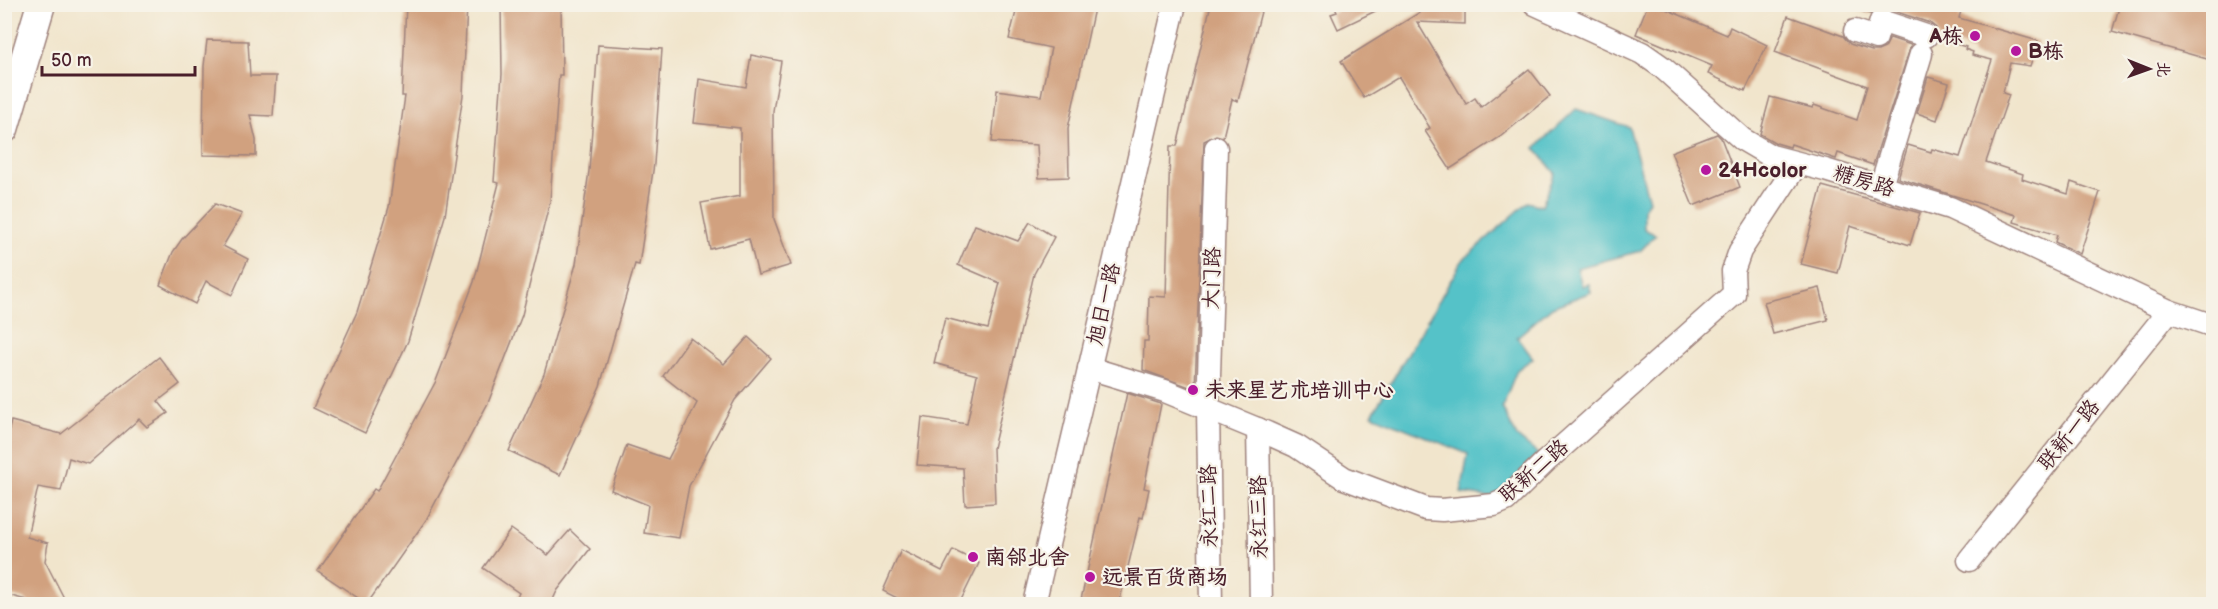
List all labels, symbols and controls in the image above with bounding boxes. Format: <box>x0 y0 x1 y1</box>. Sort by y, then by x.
place label: A栋 <box>1928 24 1963 49</box>
marker: A栋 <box>1968 29 1982 43</box>
scale bar <box>42 39 195 77</box>
place label: B栋 <box>2028 39 2064 64</box>
north arrow <box>2119 39 2179 99</box>
marker: B栋 <box>2009 44 2023 58</box>
text: 50 m <box>51 50 92 71</box>
text: 北 <box>2153 61 2172 77</box>
place label: 24Hcolor <box>1718 158 1807 183</box>
street label: 糖房路 <box>1830 160 1898 202</box>
marker: 24Hcolor <box>1699 163 1713 177</box>
street label: 大门路 <box>1198 246 1226 310</box>
street label: 旭日一路 <box>1082 260 1126 348</box>
place label: 未来星艺术培训中心 <box>1205 378 1394 403</box>
marker: 未来星艺术培训中心 <box>1186 383 1200 397</box>
street label: 联新一路 <box>2033 394 2105 476</box>
street label: 联新二路 <box>1494 434 1574 508</box>
street label: 永红二路 <box>1196 464 1222 548</box>
street label: 永红三路 <box>1246 475 1272 559</box>
place label: 南邻北舍 <box>985 545 1069 570</box>
marker: 南邻北舍 <box>966 550 980 564</box>
place label: 远景百货商场 <box>1102 565 1228 590</box>
marker: 远景百货商场 <box>1083 570 1097 584</box>

